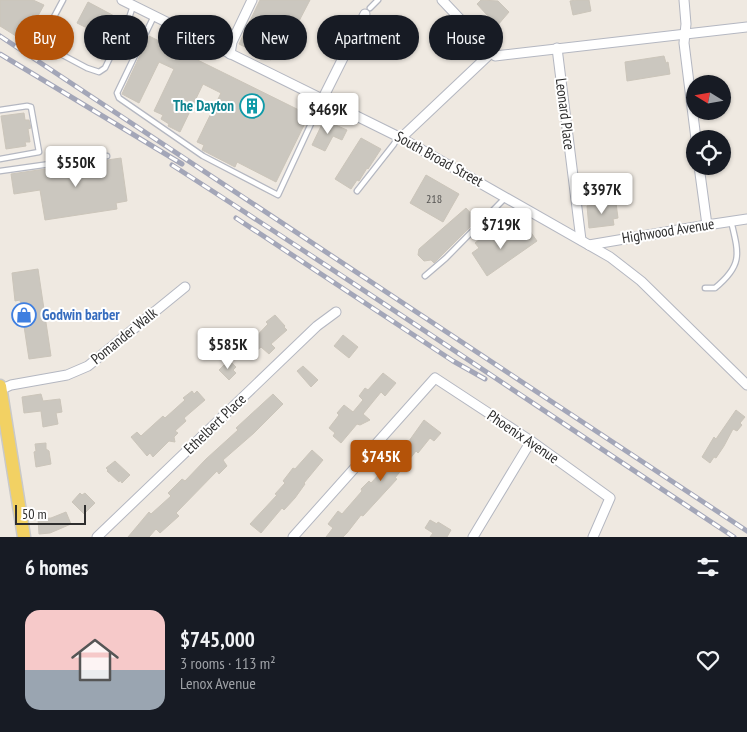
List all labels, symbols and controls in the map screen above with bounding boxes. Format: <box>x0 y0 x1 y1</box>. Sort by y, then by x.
chip: Buy <box>15 15 74 60</box>
chip: Rent <box>84 15 148 60</box>
chip: Filters <box>158 15 233 60</box>
chip: New <box>243 15 307 60</box>
chip: Apartment <box>317 15 419 60</box>
chip: House <box>429 15 503 60</box>
north arrow <box>686 75 731 120</box>
map controls <box>686 75 731 175</box>
street label: Leonard Place <box>552 77 579 151</box>
pin: $469K <box>293 92 363 135</box>
building icon: The Dayton <box>239 93 265 119</box>
place label: The Dayton <box>173 96 234 115</box>
text: $469K <box>309 99 347 119</box>
street label: South Broad Street <box>392 127 487 191</box>
button: locate <box>686 130 731 175</box>
pin: $550K <box>41 146 111 188</box>
text: $550K <box>57 152 95 172</box>
pin: $397K <box>567 172 637 215</box>
text: $397K <box>583 179 621 199</box>
house number: 218 <box>426 191 442 206</box>
pin: $719K <box>466 208 536 250</box>
text: $719K <box>482 214 520 234</box>
street label: Highwood Avenue <box>620 214 715 247</box>
shop icon: Godwin barber <box>11 302 37 328</box>
street label: Pomander Walk <box>87 303 161 368</box>
place label: Godwin barber <box>42 305 120 324</box>
pin: $585K <box>193 328 263 370</box>
text: $585K <box>209 334 247 354</box>
street label: Ethelbert Place <box>180 389 250 458</box>
street label: Phoenix Avenue <box>484 406 563 468</box>
pin: $745K <box>346 440 416 482</box>
text: $745K <box>362 446 400 466</box>
scale bar <box>15 502 86 525</box>
text: 50 m <box>22 505 47 523</box>
icon: filters <box>694 553 722 581</box>
text: 6 homes <box>25 554 88 581</box>
text: $745,000 <box>180 626 255 653</box>
icon: home <box>65 630 125 690</box>
icon: heart <box>694 646 722 674</box>
text: 3 rooms · 113 m² <box>180 653 276 673</box>
text: Lenox Avenue <box>180 673 256 693</box>

